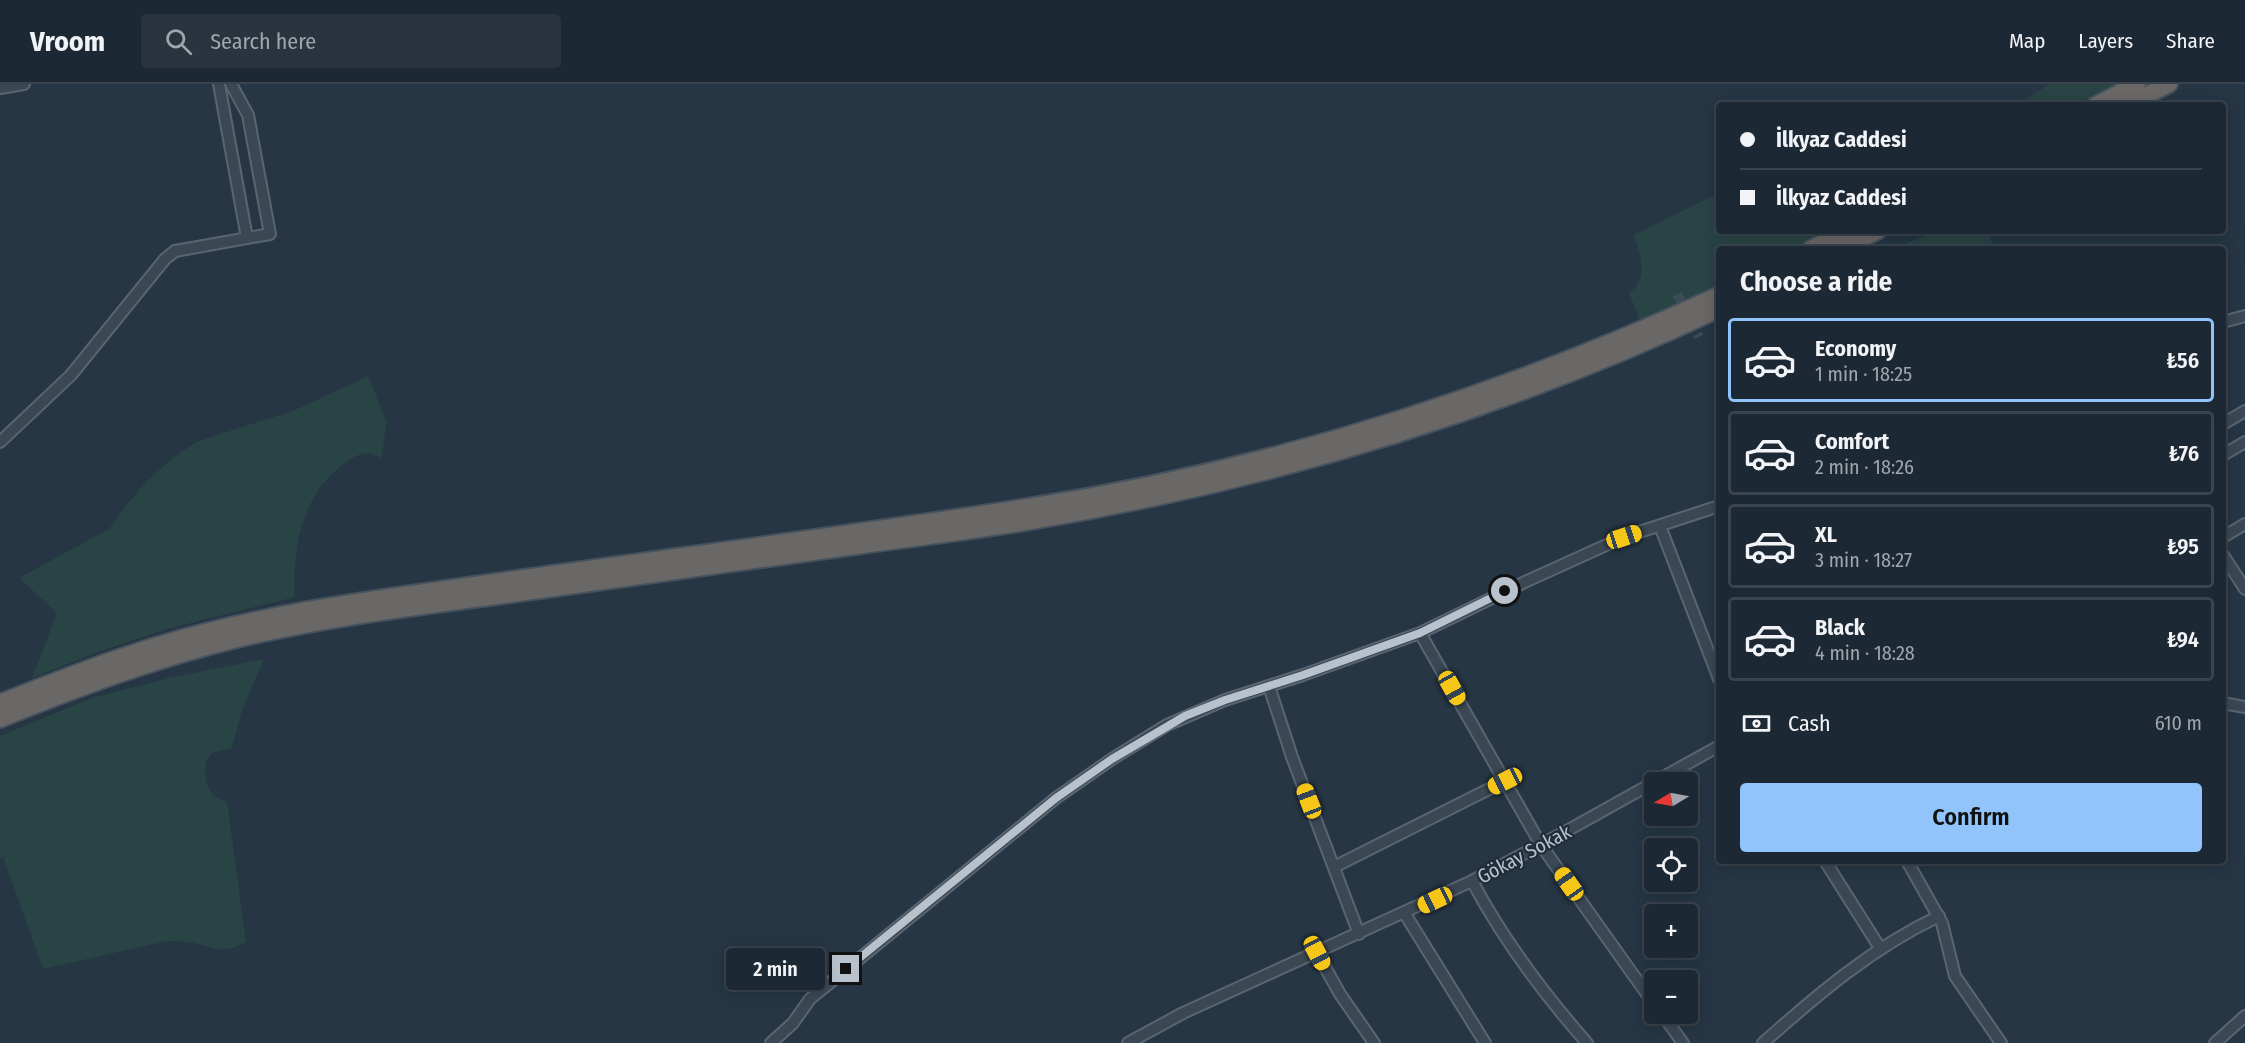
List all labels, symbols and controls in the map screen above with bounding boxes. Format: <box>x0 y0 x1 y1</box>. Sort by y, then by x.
search box <box>141 14 561 68</box>
text: Vroom <box>30 25 105 58</box>
icon: search <box>162 25 195 58</box>
text: Search here <box>210 28 316 55</box>
text: Map <box>2009 28 2045 54</box>
text: Layers <box>2078 28 2133 54</box>
text: Share <box>2166 28 2215 54</box>
text: İlkyaz Caddesi <box>1776 126 1907 153</box>
text: İlkyaz Caddesi <box>1776 184 1907 211</box>
text: Choose a ride <box>1740 266 1892 298</box>
icon: car <box>1743 333 1797 387</box>
text: Economy <box>1815 335 1896 362</box>
text: ₺56 <box>2166 347 2199 374</box>
text: 1 min · 18:25 <box>1815 362 1912 386</box>
icon: car <box>1743 426 1797 480</box>
text: Comfort <box>1815 428 1889 455</box>
text: ₺76 <box>2169 440 2199 467</box>
text: 2 min · 18:26 <box>1815 455 1914 479</box>
icon: car <box>1743 519 1797 573</box>
text: XL <box>1815 521 1837 548</box>
car <box>1604 523 1644 551</box>
text: ₺95 <box>2167 533 2199 560</box>
text: 3 min · 18:27 <box>1815 548 1912 572</box>
route start <box>1491 577 1518 604</box>
icon: car <box>1743 612 1797 666</box>
text: Black <box>1815 614 1865 641</box>
text: ₺94 <box>2167 626 2199 653</box>
text: 4 min · 18:28 <box>1815 641 1915 665</box>
car <box>1435 668 1469 708</box>
icon: cash <box>1740 707 1773 740</box>
text: Cash <box>1788 710 1831 737</box>
text: 610 m <box>2155 711 2202 735</box>
car <box>1485 765 1525 797</box>
north arrow <box>1644 772 1698 826</box>
map controls <box>1644 772 1698 1024</box>
car <box>1294 781 1324 821</box>
button: Confirm <box>1740 783 2202 852</box>
street label: Gökay Sokak <box>1473 819 1576 889</box>
button: locate <box>1644 838 1698 892</box>
car <box>1551 864 1587 904</box>
car <box>1415 884 1455 916</box>
button: + <box>1644 904 1698 958</box>
car <box>1301 933 1333 973</box>
callout: 2 min <box>726 948 825 990</box>
route end <box>832 955 859 982</box>
text: 2 min <box>753 957 798 981</box>
button: − <box>1644 970 1698 1024</box>

